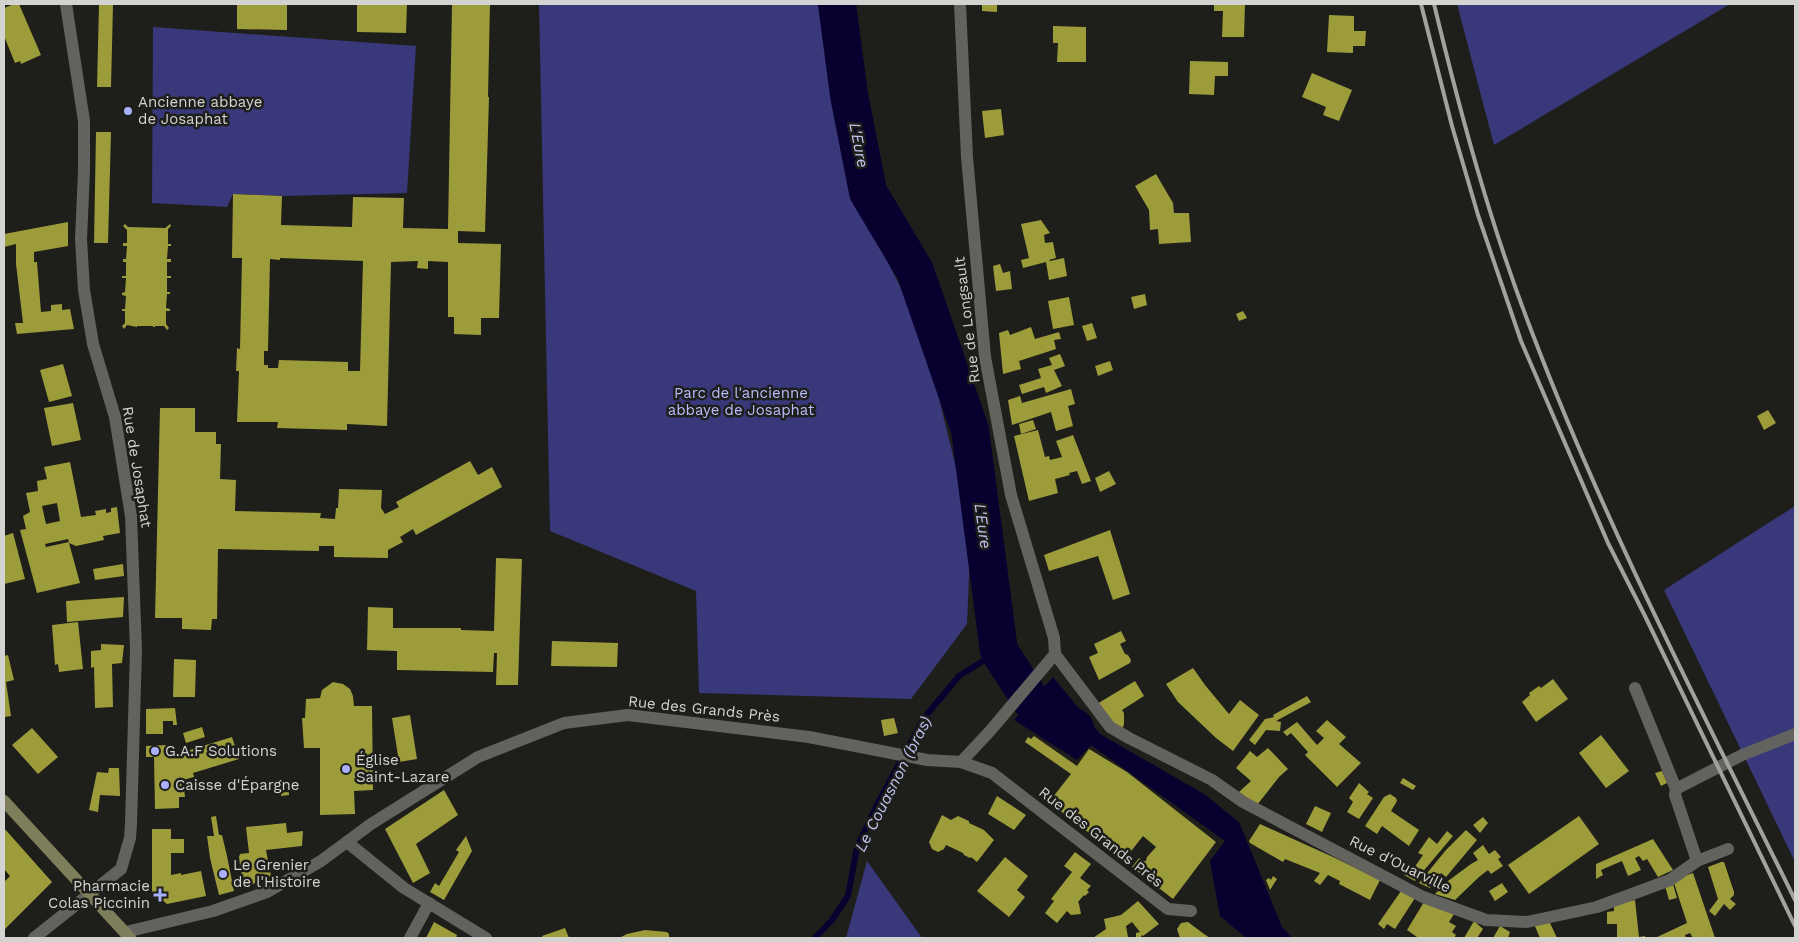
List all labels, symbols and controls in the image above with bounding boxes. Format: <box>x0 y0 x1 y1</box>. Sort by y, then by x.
place label: Ancienne abbaye de Josaphat <box>138 93 262 128</box>
marker: Ancienne abbaye de Josaphat <box>122 105 134 117</box>
water label: L'Eure <box>845 121 873 169</box>
street label: Rue de Longsault <box>950 255 984 384</box>
park label: Parc de l'ancienne abbaye de Josaphat <box>668 384 815 419</box>
street label: Rue de Josaphat <box>119 405 156 530</box>
water label: L'Eure <box>970 502 996 550</box>
street label: Rue des Grands Près <box>627 692 781 726</box>
water label: Le Couasnon (bras) <box>851 713 935 855</box>
place label: G.A.F Solutions <box>165 742 277 760</box>
marker: G.A.F Solutions <box>149 745 161 757</box>
place label: Église Saint-Lazare <box>356 751 449 786</box>
marker: Église Saint-Lazare <box>340 763 352 775</box>
place label: Caisse d'Épargne <box>175 776 299 794</box>
marker: Caisse d'Épargne <box>159 779 171 791</box>
street label: Rue des Grands Près <box>1035 783 1167 891</box>
street label: Rue d'Ouarville <box>1346 832 1454 896</box>
place label: Le Grenier de l'Histoire <box>233 856 321 891</box>
marker: Le Grenier de l'Histoire <box>217 868 229 880</box>
place label: Pharmacie Colas Piccinin <box>48 877 150 912</box>
marker: Pharmacie Colas Piccinin <box>154 889 166 901</box>

